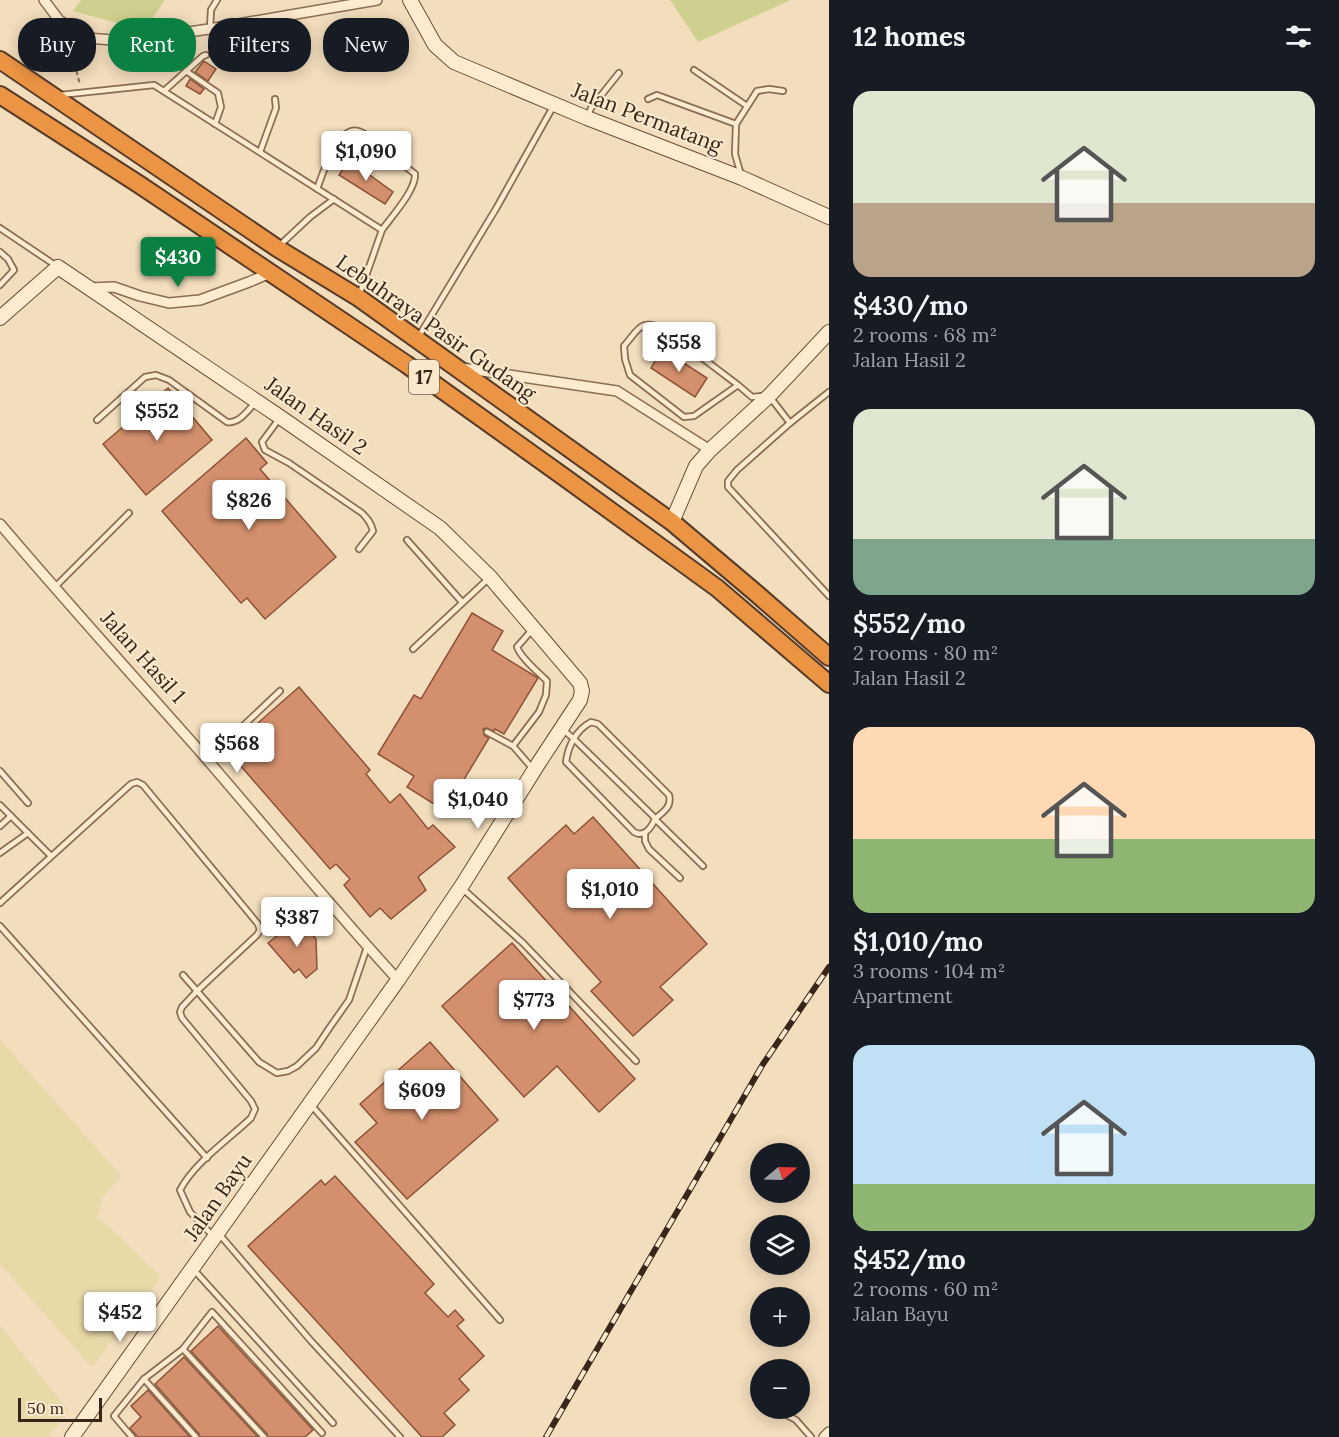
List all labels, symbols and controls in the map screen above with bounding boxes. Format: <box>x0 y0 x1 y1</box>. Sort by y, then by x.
chip: Buy <box>18 18 96 72</box>
chip: Rent <box>108 18 196 72</box>
chip: Filters <box>208 18 311 72</box>
chip: New <box>323 18 409 72</box>
text: 12 homes <box>853 20 966 53</box>
icon: filters <box>1282 20 1315 53</box>
street label: Jalan Permatang <box>567 76 727 159</box>
icon: home <box>1030 130 1138 238</box>
pin: $1,090 <box>317 131 415 182</box>
text: $1,090 <box>335 138 397 163</box>
pin: $430 <box>142 237 214 288</box>
text: $430 <box>155 244 201 269</box>
street label: Lebuhraya Pasir Gudang <box>331 248 542 407</box>
text: $430/mo <box>853 289 968 322</box>
pin: $558 <box>643 322 715 373</box>
text: 2 rooms · 68 m² <box>853 322 997 347</box>
text: $558 <box>657 329 701 354</box>
text: Jalan Hasil 2 <box>853 347 966 372</box>
road number: 17 <box>409 360 439 394</box>
street label: Jalan Hasil 2 <box>259 370 373 461</box>
pin: $552 <box>121 391 193 442</box>
text: $552 <box>135 398 179 423</box>
icon: home <box>1030 448 1138 556</box>
pin: $826 <box>213 480 285 531</box>
text: $826 <box>226 487 272 512</box>
street label: Jalan Hasil 1 <box>94 604 192 708</box>
text: $552/mo <box>853 607 966 640</box>
text: 2 rooms · 80 m² <box>853 640 998 665</box>
text: Jalan Hasil 2 <box>853 665 966 690</box>
pin: $568 <box>201 723 273 774</box>
text: $568 <box>214 730 260 755</box>
icon: home <box>1030 766 1138 874</box>
pin: $1,040 <box>429 779 527 830</box>
text: $1,040 <box>448 786 508 811</box>
pin: $1,010 <box>561 869 659 920</box>
text: $1,010 <box>581 876 639 901</box>
pin: $387 <box>261 897 333 948</box>
text: $387 <box>275 904 319 929</box>
text: $1,010/mo <box>853 925 983 958</box>
text: 3 rooms · 104 m² <box>853 958 1005 983</box>
pin: $773 <box>498 980 570 1031</box>
text: Apartment <box>853 983 953 1008</box>
text: $773 <box>513 987 555 1012</box>
pin: $609 <box>386 1070 458 1121</box>
text: $609 <box>398 1077 446 1102</box>
icon: home <box>1030 1084 1138 1192</box>
north arrow <box>750 1143 810 1203</box>
map controls <box>750 1143 810 1419</box>
street label: Jalan Bayu <box>177 1148 257 1246</box>
button: layers <box>750 1215 810 1275</box>
text: $452/mo <box>853 1243 966 1276</box>
text: 2 rooms · 60 m² <box>853 1276 998 1301</box>
button: + <box>750 1287 810 1347</box>
pin: $452 <box>84 1292 156 1343</box>
text: $452 <box>98 1299 142 1324</box>
text: Jalan Bayu <box>853 1301 949 1326</box>
button: − <box>750 1359 810 1419</box>
scale bar <box>18 1395 102 1422</box>
text: 50 m <box>27 1398 64 1418</box>

